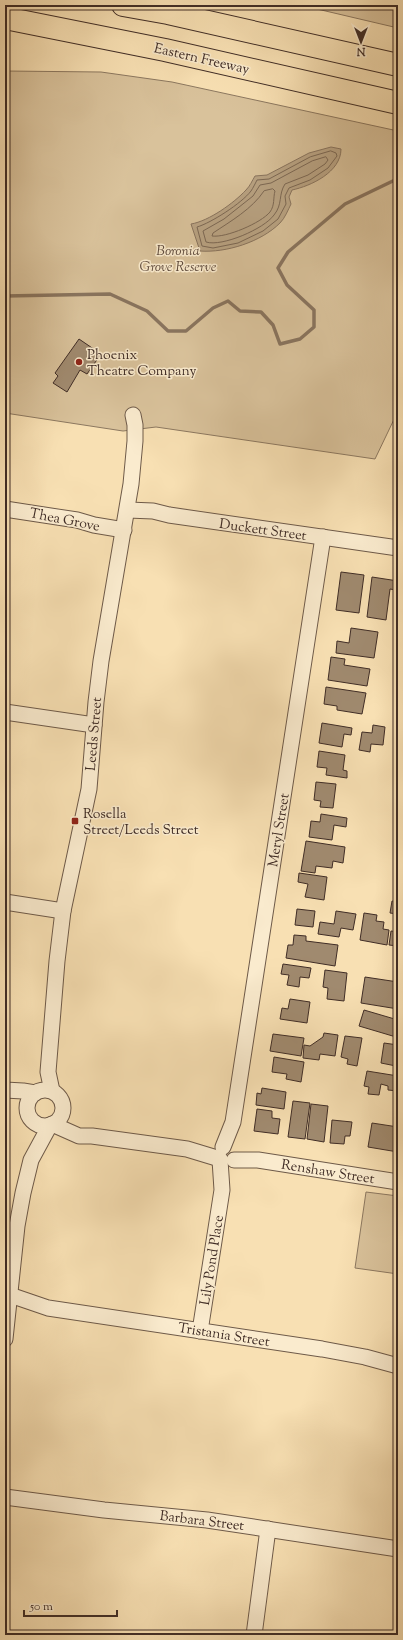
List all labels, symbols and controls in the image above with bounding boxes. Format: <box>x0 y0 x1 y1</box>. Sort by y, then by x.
north arrow <box>341 22 381 62</box>
street label: Eastern Freeway <box>152 39 251 81</box>
text: N <box>356 43 366 59</box>
park label: Boronia Grove Reserve <box>140 242 217 278</box>
place label: Phoenix Theatre Company <box>87 346 196 382</box>
marker: Phoenix Theatre Company <box>74 357 84 367</box>
street label: Thea Grove <box>28 504 102 538</box>
street label: Duckett Street <box>218 515 308 547</box>
street label: Leeds Street <box>82 696 108 772</box>
street label: Meryl Street <box>264 792 296 869</box>
place label: Rosella Street/Leeds Street <box>83 805 199 841</box>
marker: Rosella Street/Leeds Street <box>70 816 80 826</box>
street label: Renshaw Street <box>280 1156 376 1190</box>
street label: Lily Pond Place <box>196 1214 230 1307</box>
street label: Tristania Street <box>176 1319 271 1353</box>
street label: Barbara Street <box>158 1507 245 1537</box>
scale bar <box>24 1592 117 1618</box>
text: 50 m <box>29 1598 53 1616</box>

